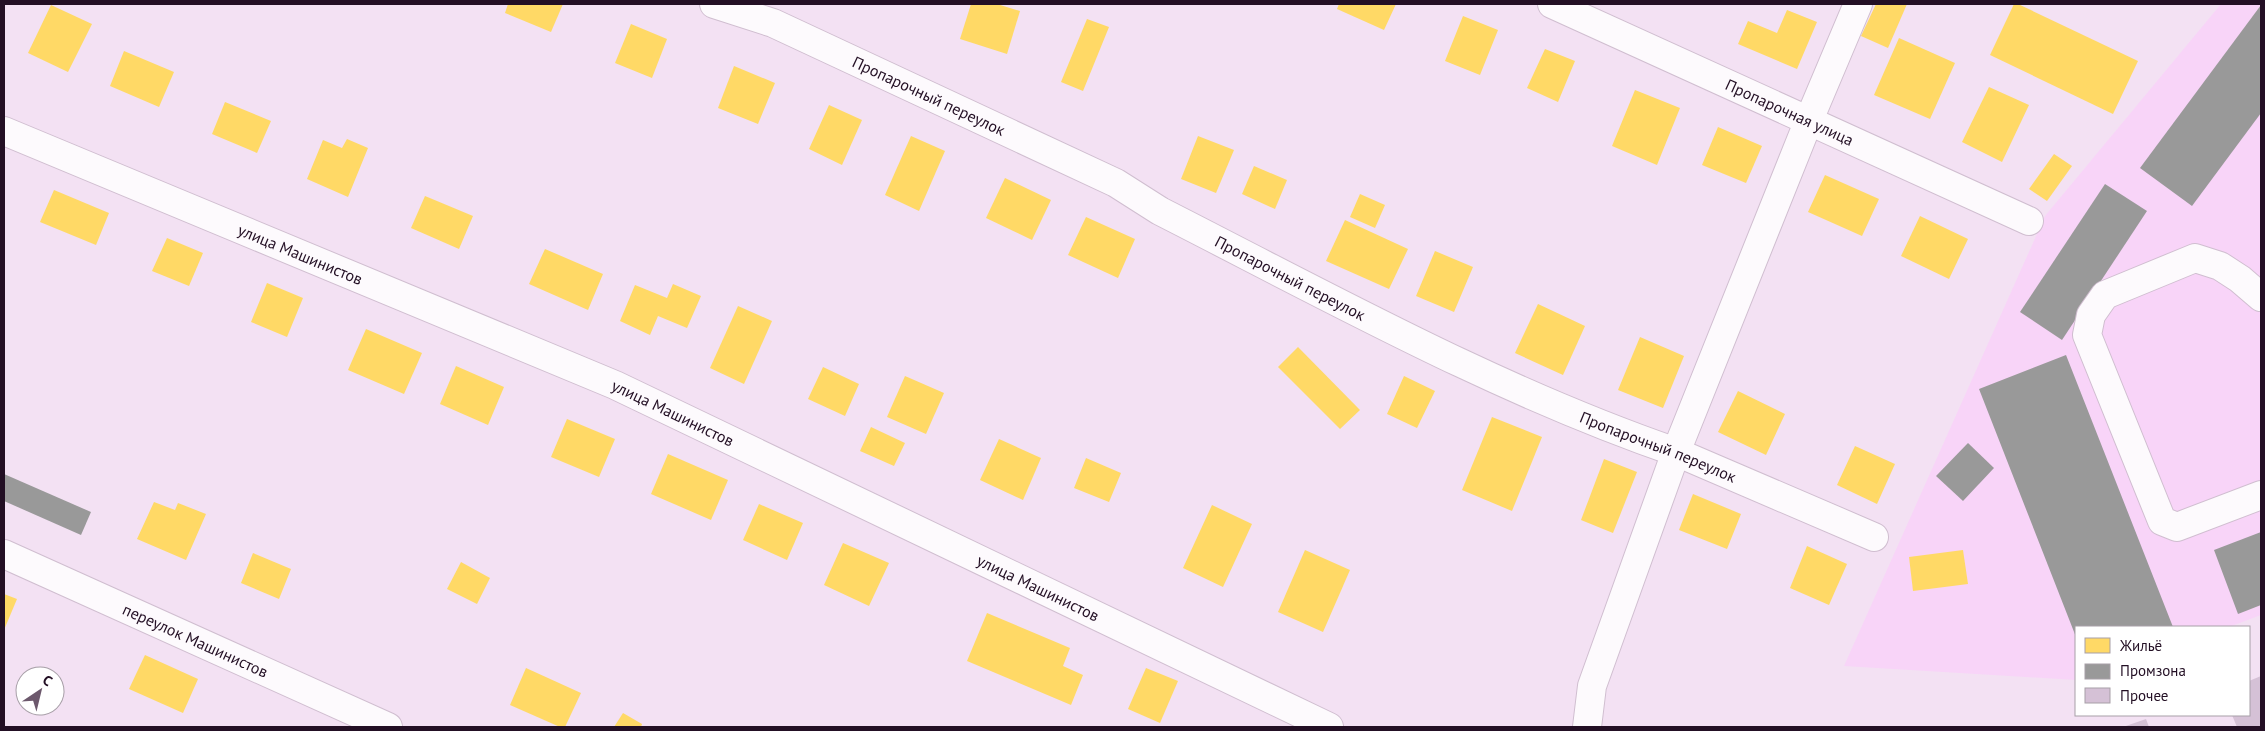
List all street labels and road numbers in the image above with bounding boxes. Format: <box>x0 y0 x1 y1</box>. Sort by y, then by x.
street label: Пропарочный переулок <box>849 51 1009 140</box>
street label: Пропарочная улица <box>1722 74 1857 150</box>
street label: улица Машинистов <box>235 219 366 289</box>
street label: Пропарочный переулок <box>1212 231 1369 325</box>
street label: улица Машинистов <box>609 375 737 451</box>
street label: Пропарочный переулок <box>1577 407 1740 487</box>
street label: улица Машинистов <box>974 550 1103 626</box>
street label: переулок Машинистов <box>120 599 271 682</box>

